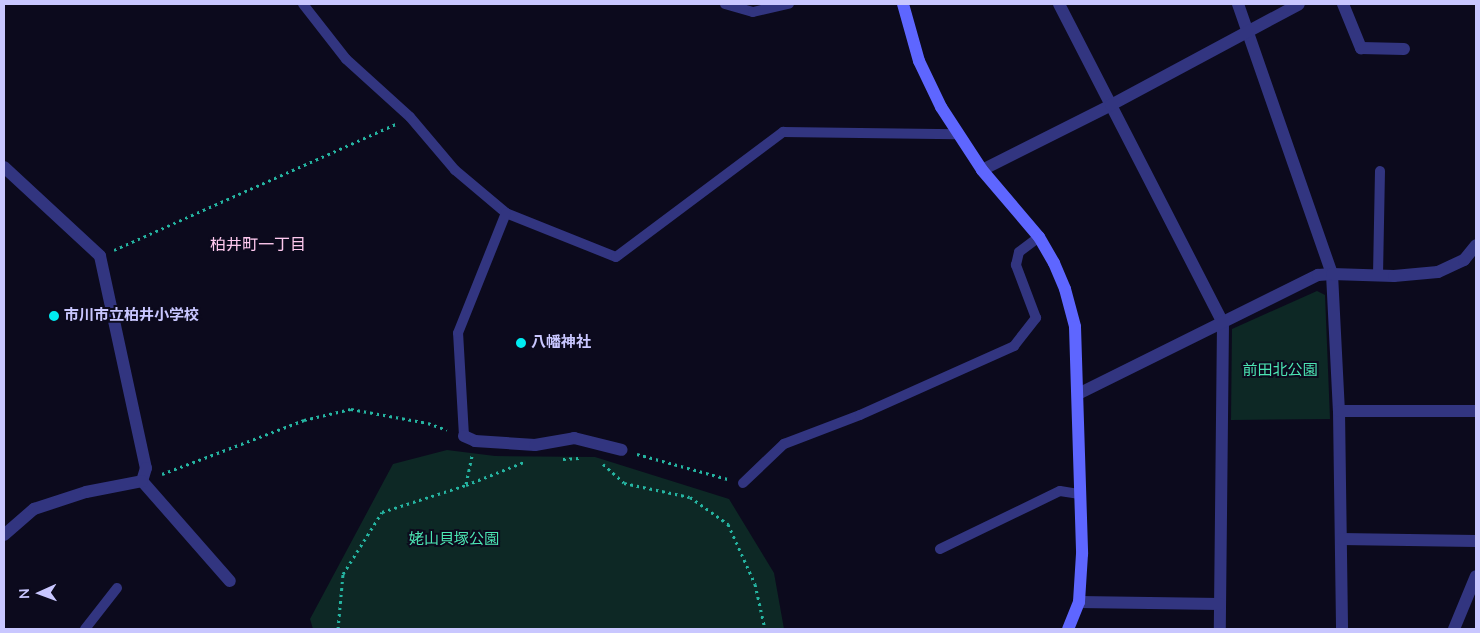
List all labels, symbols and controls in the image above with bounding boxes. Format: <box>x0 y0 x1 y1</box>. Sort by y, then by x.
district label: 柏井町一丁目 <box>210 235 306 255</box>
place label: 市川市立柏井小学校 <box>64 307 199 325</box>
marker: 市川市立柏井小学校 <box>48 310 60 322</box>
place label: 八幡神社 <box>531 334 591 352</box>
marker: 八幡神社 <box>515 337 527 349</box>
park label: 前田北公園 <box>1243 362 1317 380</box>
park label: 姥山貝塚公園 <box>409 531 499 549</box>
north arrow <box>15 568 65 618</box>
text: N <box>15 588 34 599</box>

